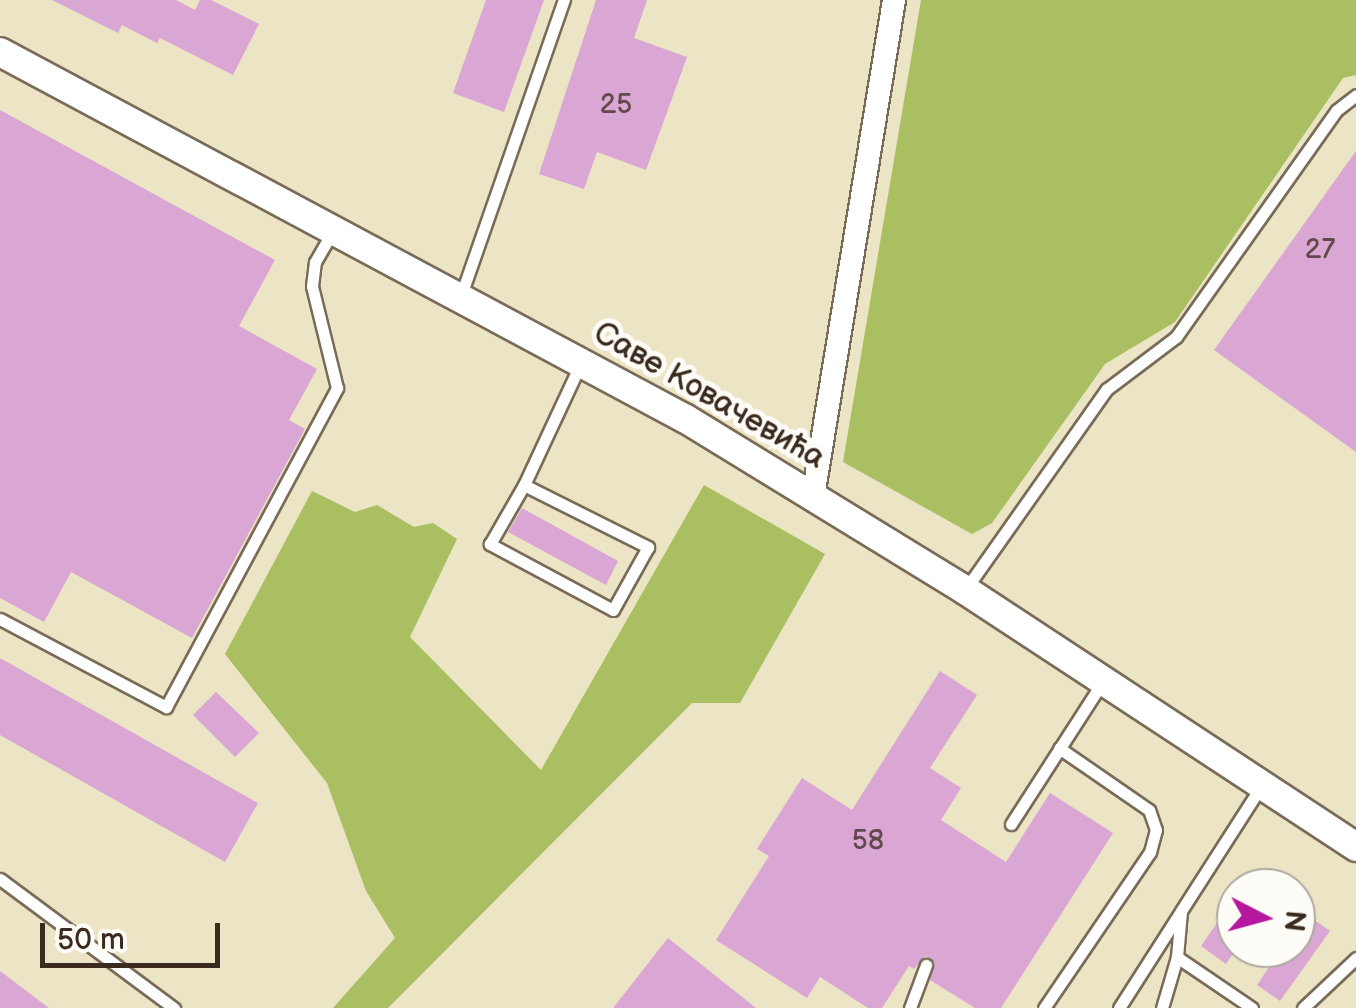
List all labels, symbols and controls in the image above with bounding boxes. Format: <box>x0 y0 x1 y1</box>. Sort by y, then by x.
house number: 25 <box>600 88 632 122</box>
house number: 27 <box>1305 233 1335 267</box>
street label: Саве Ковачевића <box>587 314 831 478</box>
house number: 58 <box>852 824 884 858</box>
north arrow <box>1216 868 1316 968</box>
scale bar <box>45 903 225 965</box>
text: N <box>1277 909 1312 933</box>
text: 50 m <box>57 922 125 958</box>

